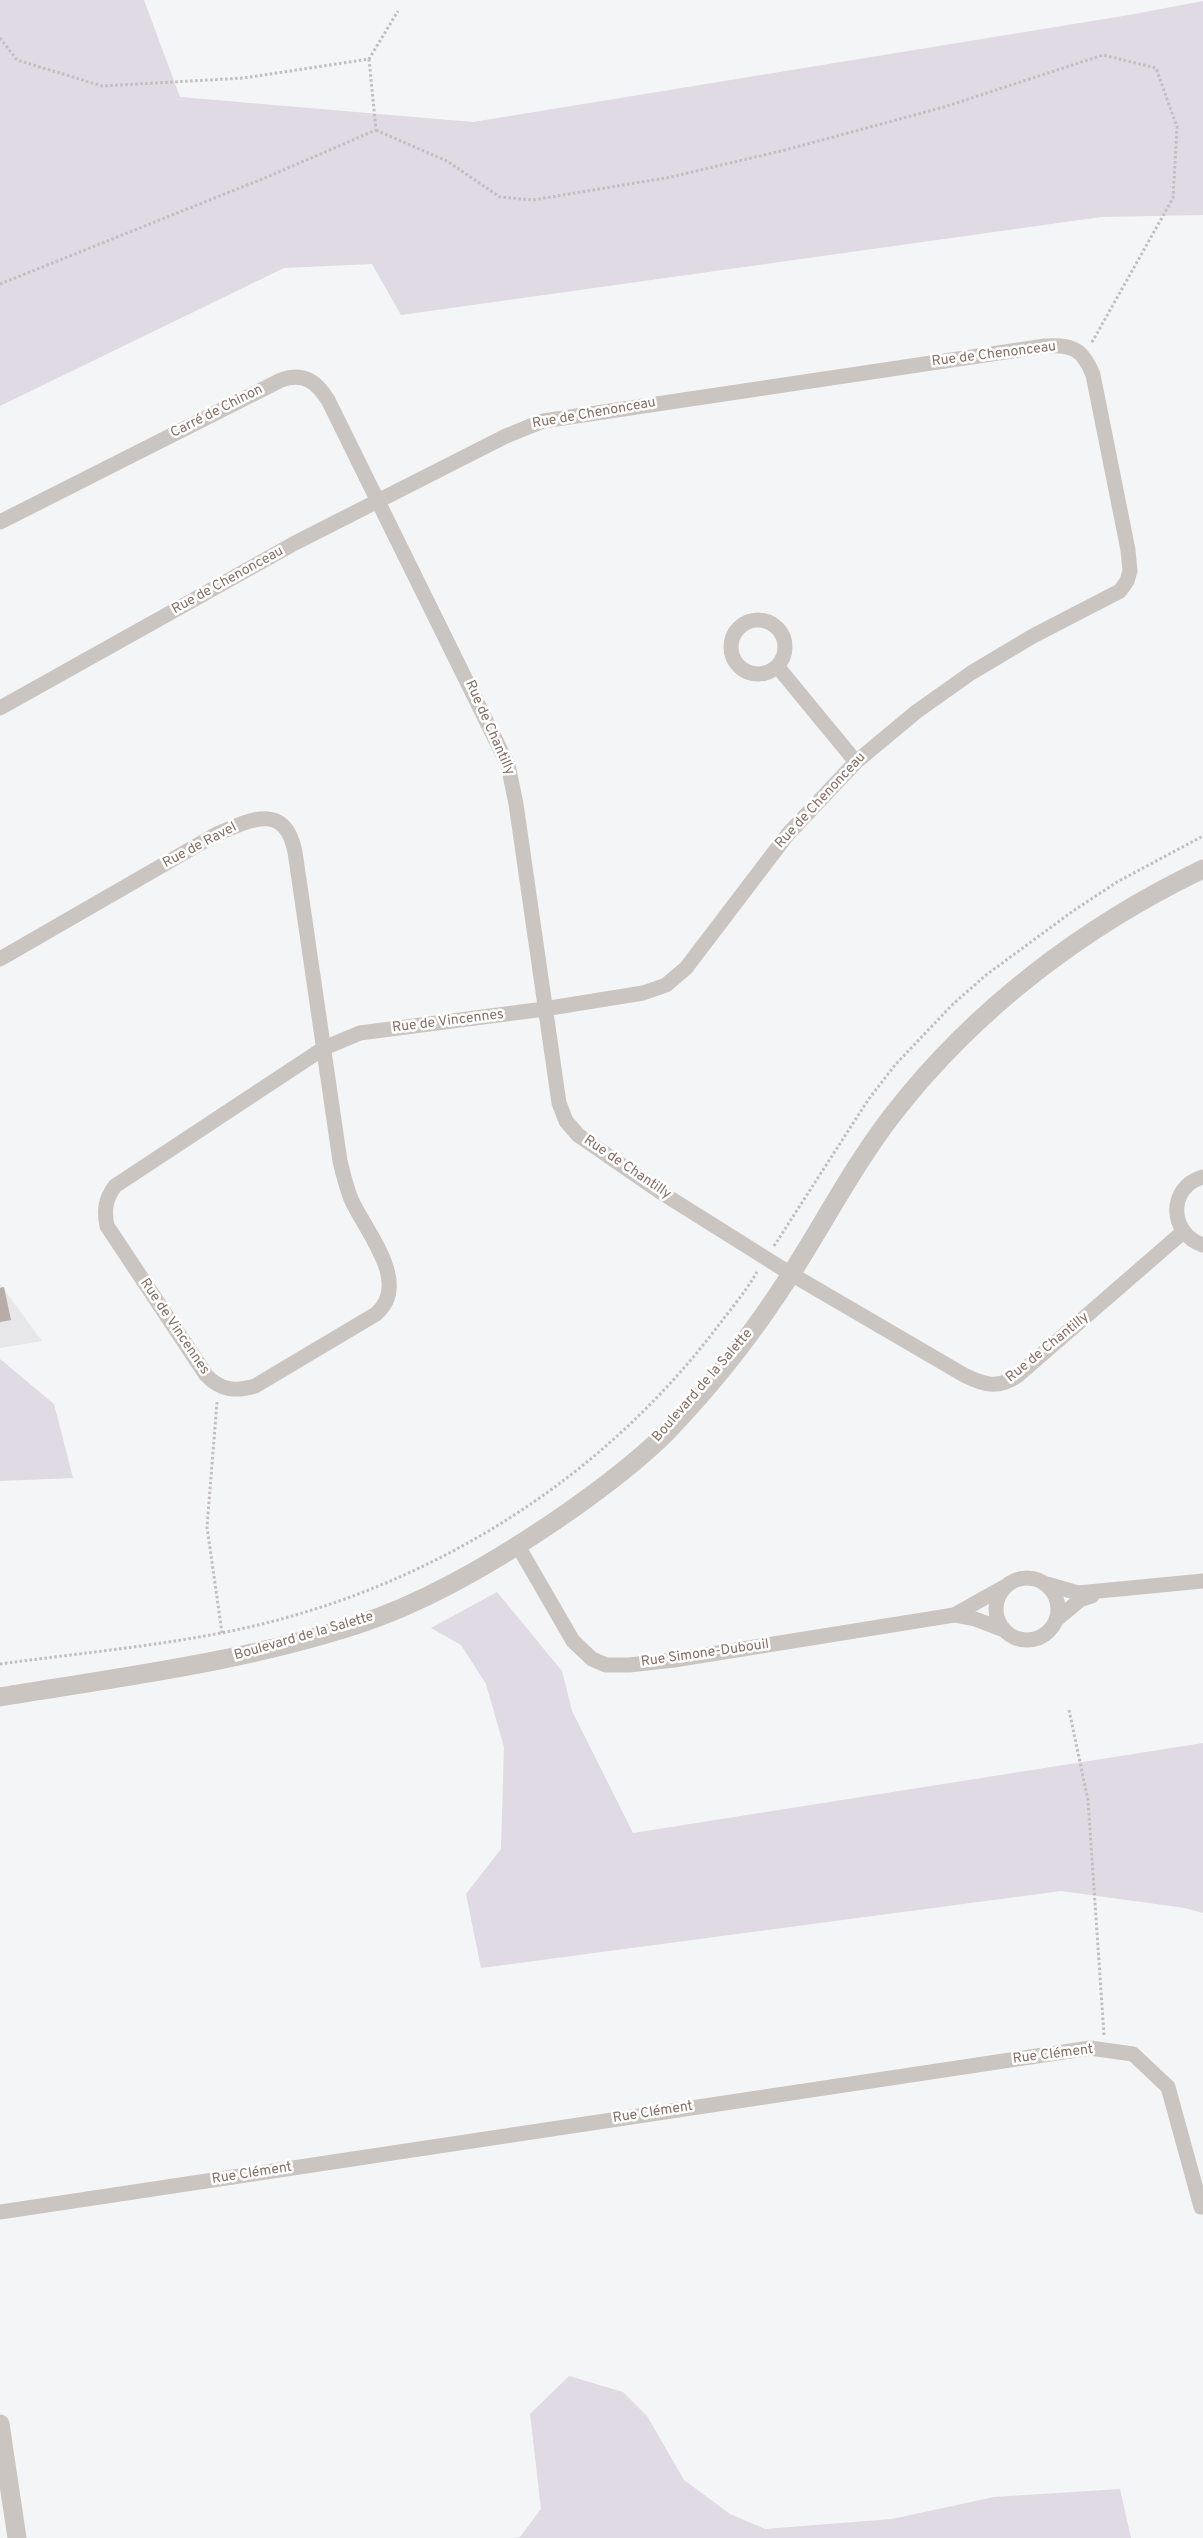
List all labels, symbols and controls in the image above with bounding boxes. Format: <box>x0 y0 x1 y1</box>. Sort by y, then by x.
street label: Rue de Chenonceau <box>931 339 1057 371</box>
street label: Carré de Chinon <box>168 382 266 442</box>
street label: Rue de Chenonceau <box>531 395 657 433</box>
street label: Rue de Chenonceau <box>169 543 287 619</box>
street label: Rue de Chantilly <box>461 678 517 778</box>
street label: Rue de Chenonceau <box>772 750 870 852</box>
street label: Rue de Ravel <box>160 820 240 872</box>
street label: Rue de Vincennes <box>391 1007 505 1037</box>
street label: Rue de Chantilly <box>580 1133 674 1203</box>
street label: Rue de Vincennes <box>136 1276 212 1378</box>
street label: Rue de Chantilly <box>1003 1309 1093 1387</box>
street label: Boulevard de la Salette <box>649 1326 757 1446</box>
street label: Boulevard de la Salette <box>232 1609 376 1665</box>
street label: Rue Simone-Dubouil <box>640 1637 770 1671</box>
street label: Rue Clément <box>1012 2042 1094 2068</box>
street label: Rue Clément <box>612 2098 694 2128</box>
street label: Rue Clément <box>211 2159 293 2189</box>

